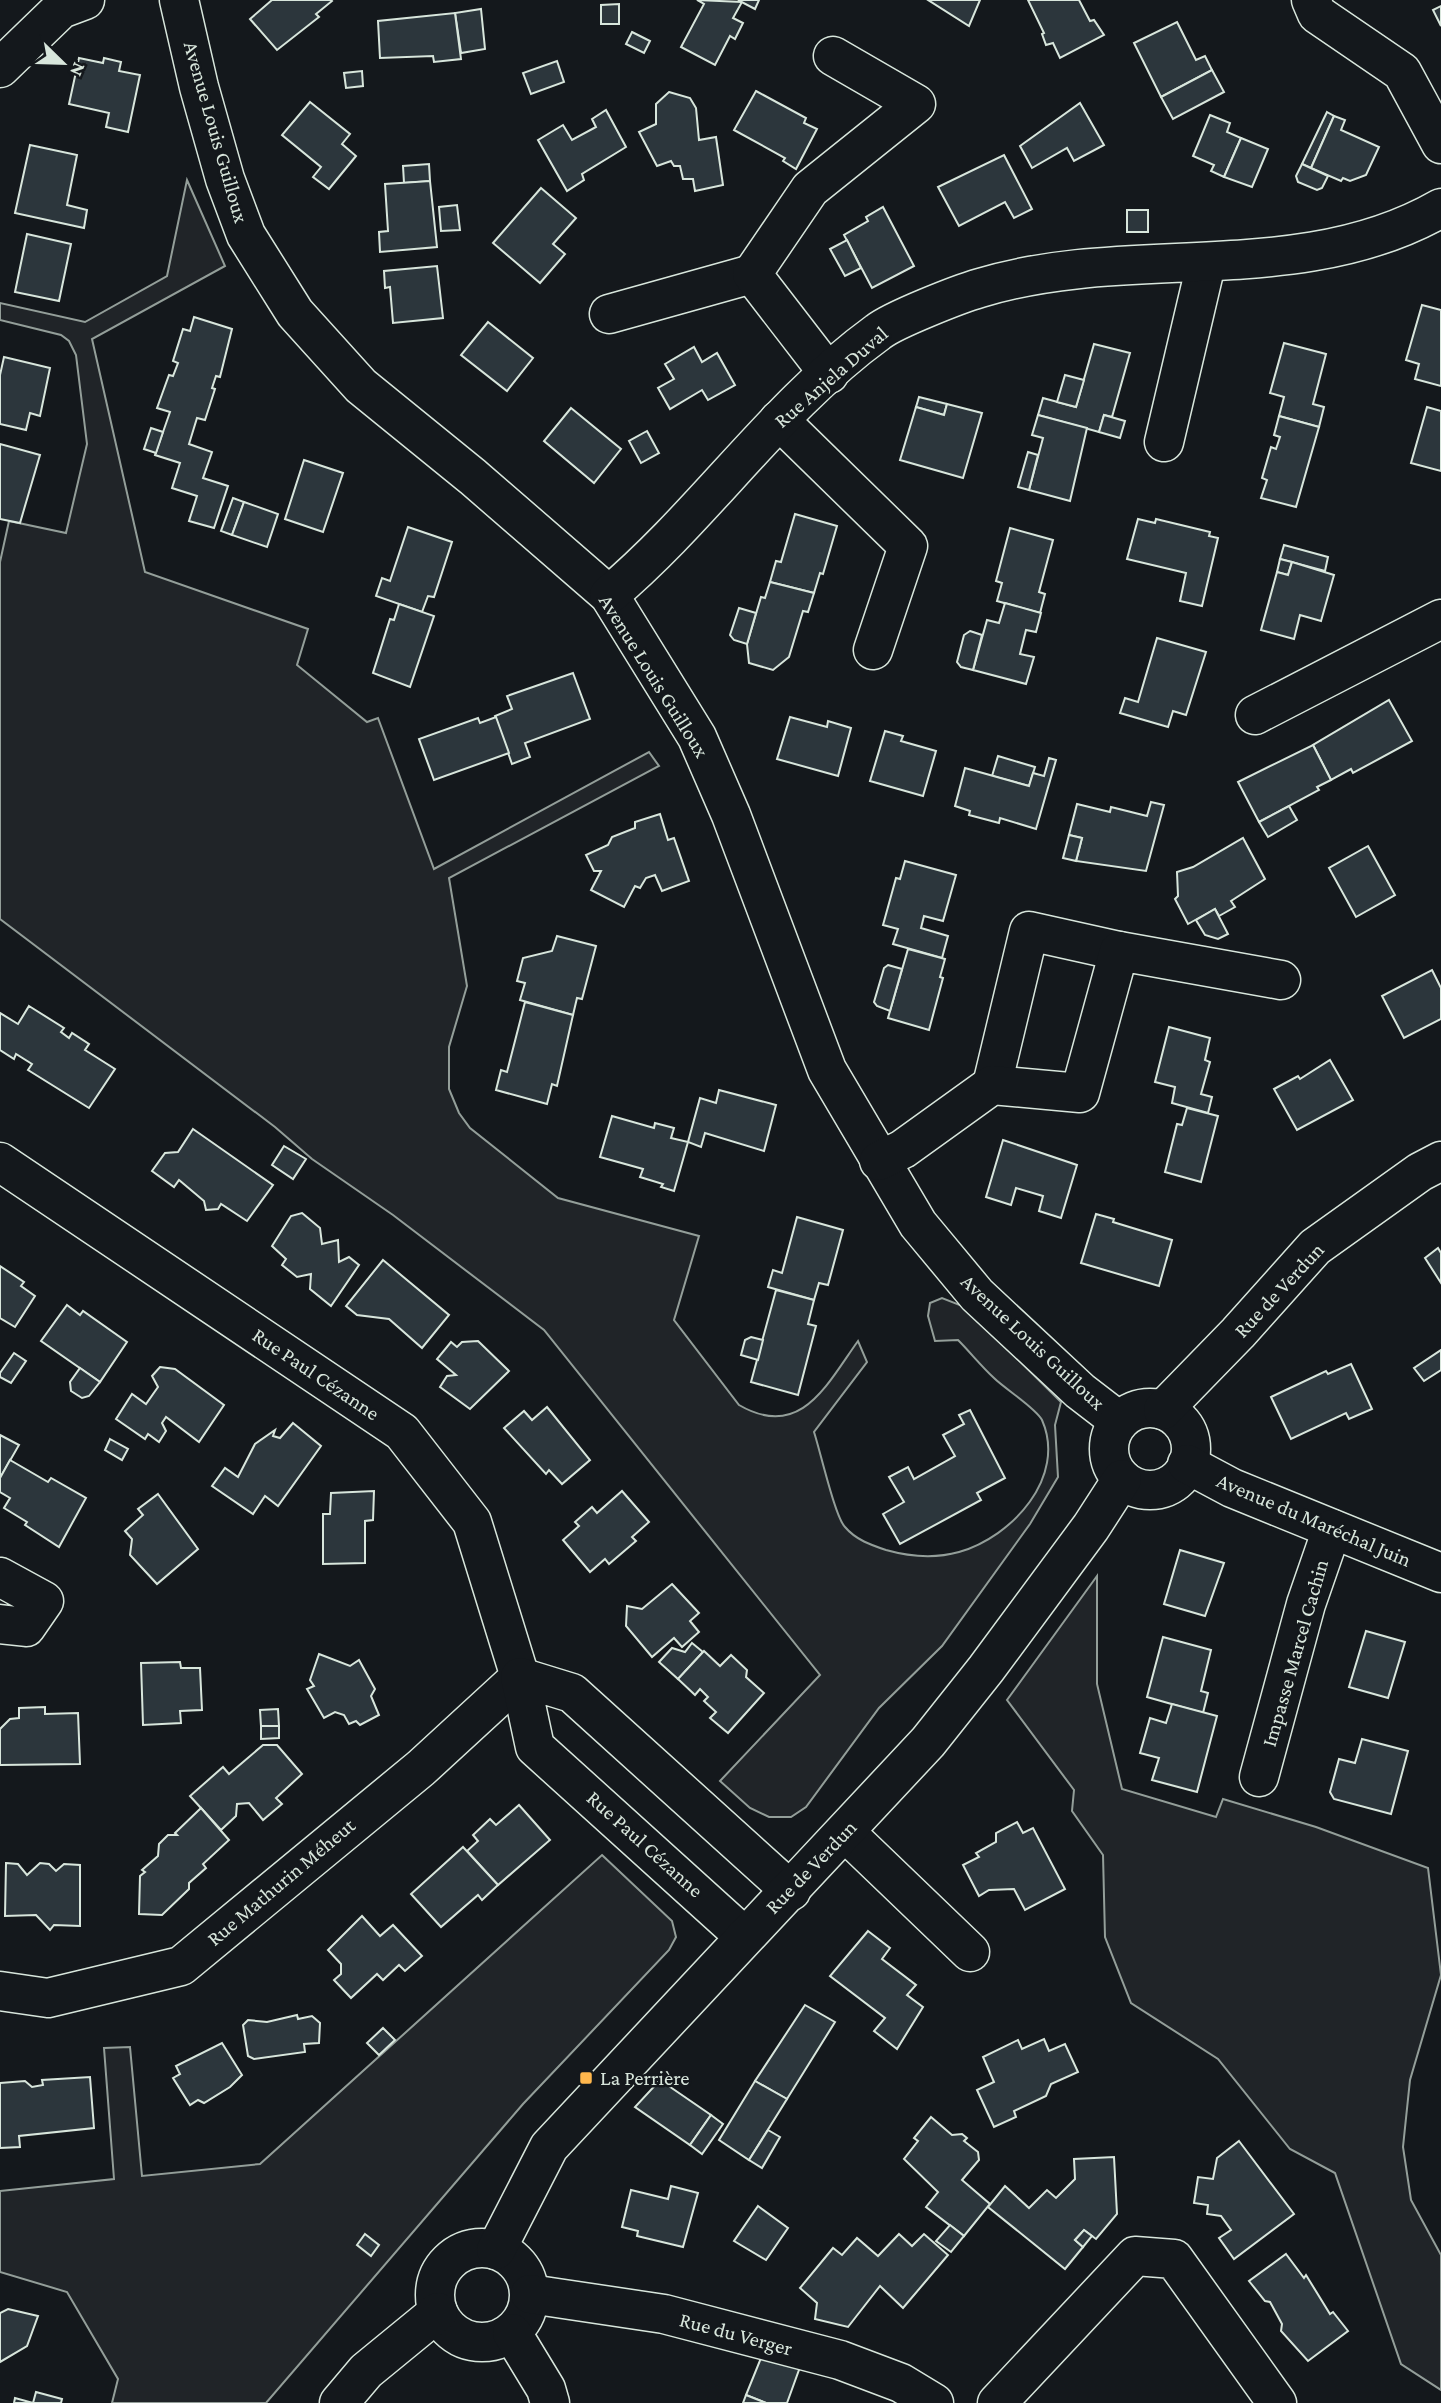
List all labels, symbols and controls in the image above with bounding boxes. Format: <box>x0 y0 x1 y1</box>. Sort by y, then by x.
north arrow <box>28 28 98 98</box>
street label: Avenue Louis Guilloux <box>179 38 253 226</box>
text: N <box>66 59 90 80</box>
street label: Rue Anjela Duval <box>769 321 893 433</box>
street label: Avenue Louis Guilloux <box>594 590 714 762</box>
street label: Rue de Verdun <box>1229 1238 1329 1342</box>
street label: Avenue Louis Guilloux <box>956 1269 1110 1415</box>
street label: Rue Paul Cézanne <box>248 1323 384 1425</box>
street label: Avenue du Maréchal Juin <box>1213 1468 1415 1572</box>
street label: Impasse Marcel Cachin <box>1257 1557 1333 1749</box>
street label: Rue Paul Cézanne <box>582 1786 708 1902</box>
street label: Rue Mathurin Méheut <box>202 1812 361 1951</box>
street label: Rue de Verdun <box>760 1815 862 1919</box>
place label: La Perrière <box>600 2066 689 2090</box>
marker: La Perrière <box>578 2070 594 2086</box>
street label: Rue du Verger <box>677 2307 796 2361</box>

